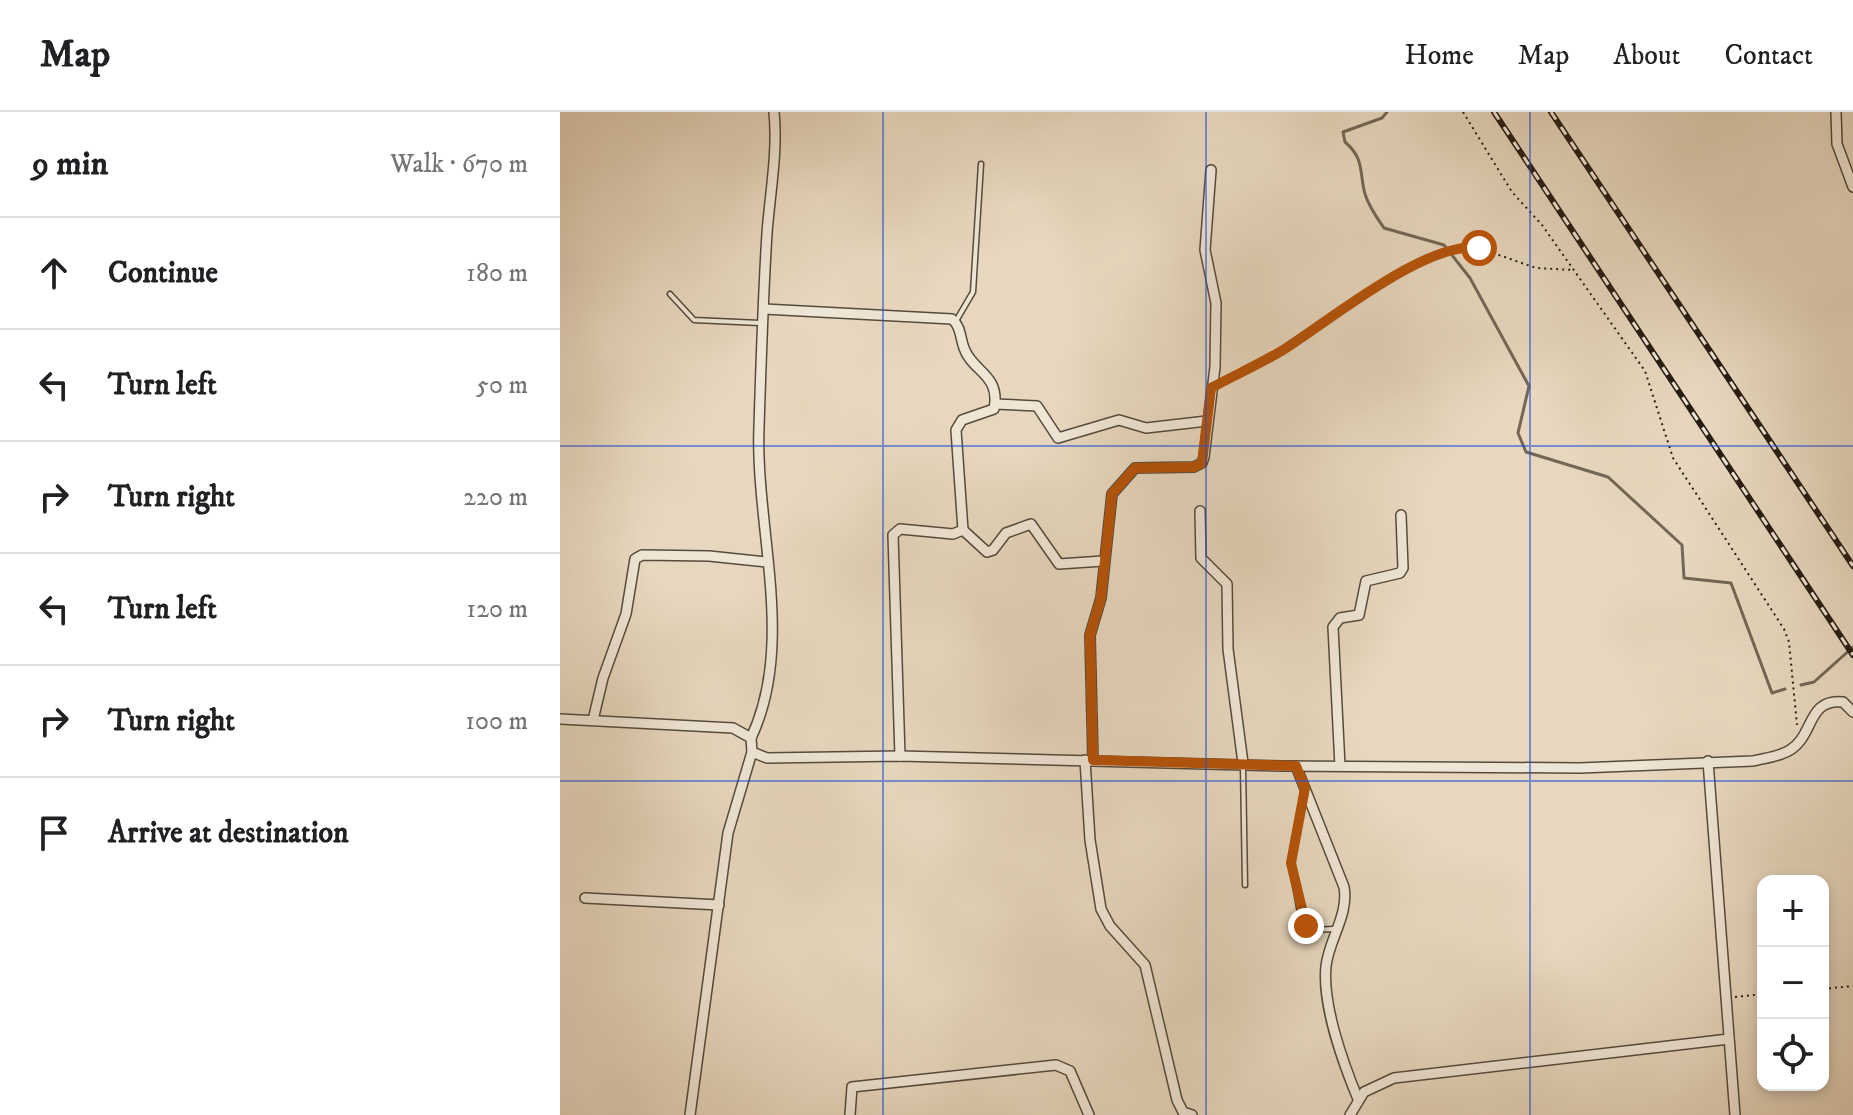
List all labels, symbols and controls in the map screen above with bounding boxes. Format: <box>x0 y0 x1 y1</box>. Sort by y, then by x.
text: Map <box>40 31 110 79</box>
text: Home <box>1405 38 1474 73</box>
text: Map <box>1518 38 1569 73</box>
text: About <box>1613 38 1680 73</box>
text: Contact <box>1724 38 1813 73</box>
text: 9 min <box>32 143 108 185</box>
text: Walk · 670 m <box>390 148 528 181</box>
route start <box>1461 230 1497 266</box>
icon: ahead <box>32 251 76 295</box>
text: Continue <box>108 255 218 292</box>
text: 180 m <box>466 257 528 290</box>
icon: left <box>32 363 76 407</box>
text: Turn left <box>108 367 217 404</box>
text: 50 m <box>476 369 528 402</box>
icon: right <box>32 475 76 519</box>
text: Turn right <box>108 479 235 516</box>
text: 220 m <box>463 481 528 514</box>
icon: left <box>32 587 76 631</box>
text: Turn left <box>108 591 217 628</box>
text: 120 m <box>467 593 528 626</box>
icon: right <box>32 699 76 743</box>
text: Turn right <box>108 703 235 740</box>
text: 100 m <box>465 705 528 738</box>
icon: arrive <box>32 811 76 855</box>
text: Arrive at destination <box>108 815 349 852</box>
map controls <box>1757 875 1829 1091</box>
button: + <box>1757 875 1829 947</box>
route end <box>1288 908 1324 944</box>
button: − <box>1757 947 1829 1019</box>
button: locate <box>1757 1019 1829 1091</box>

